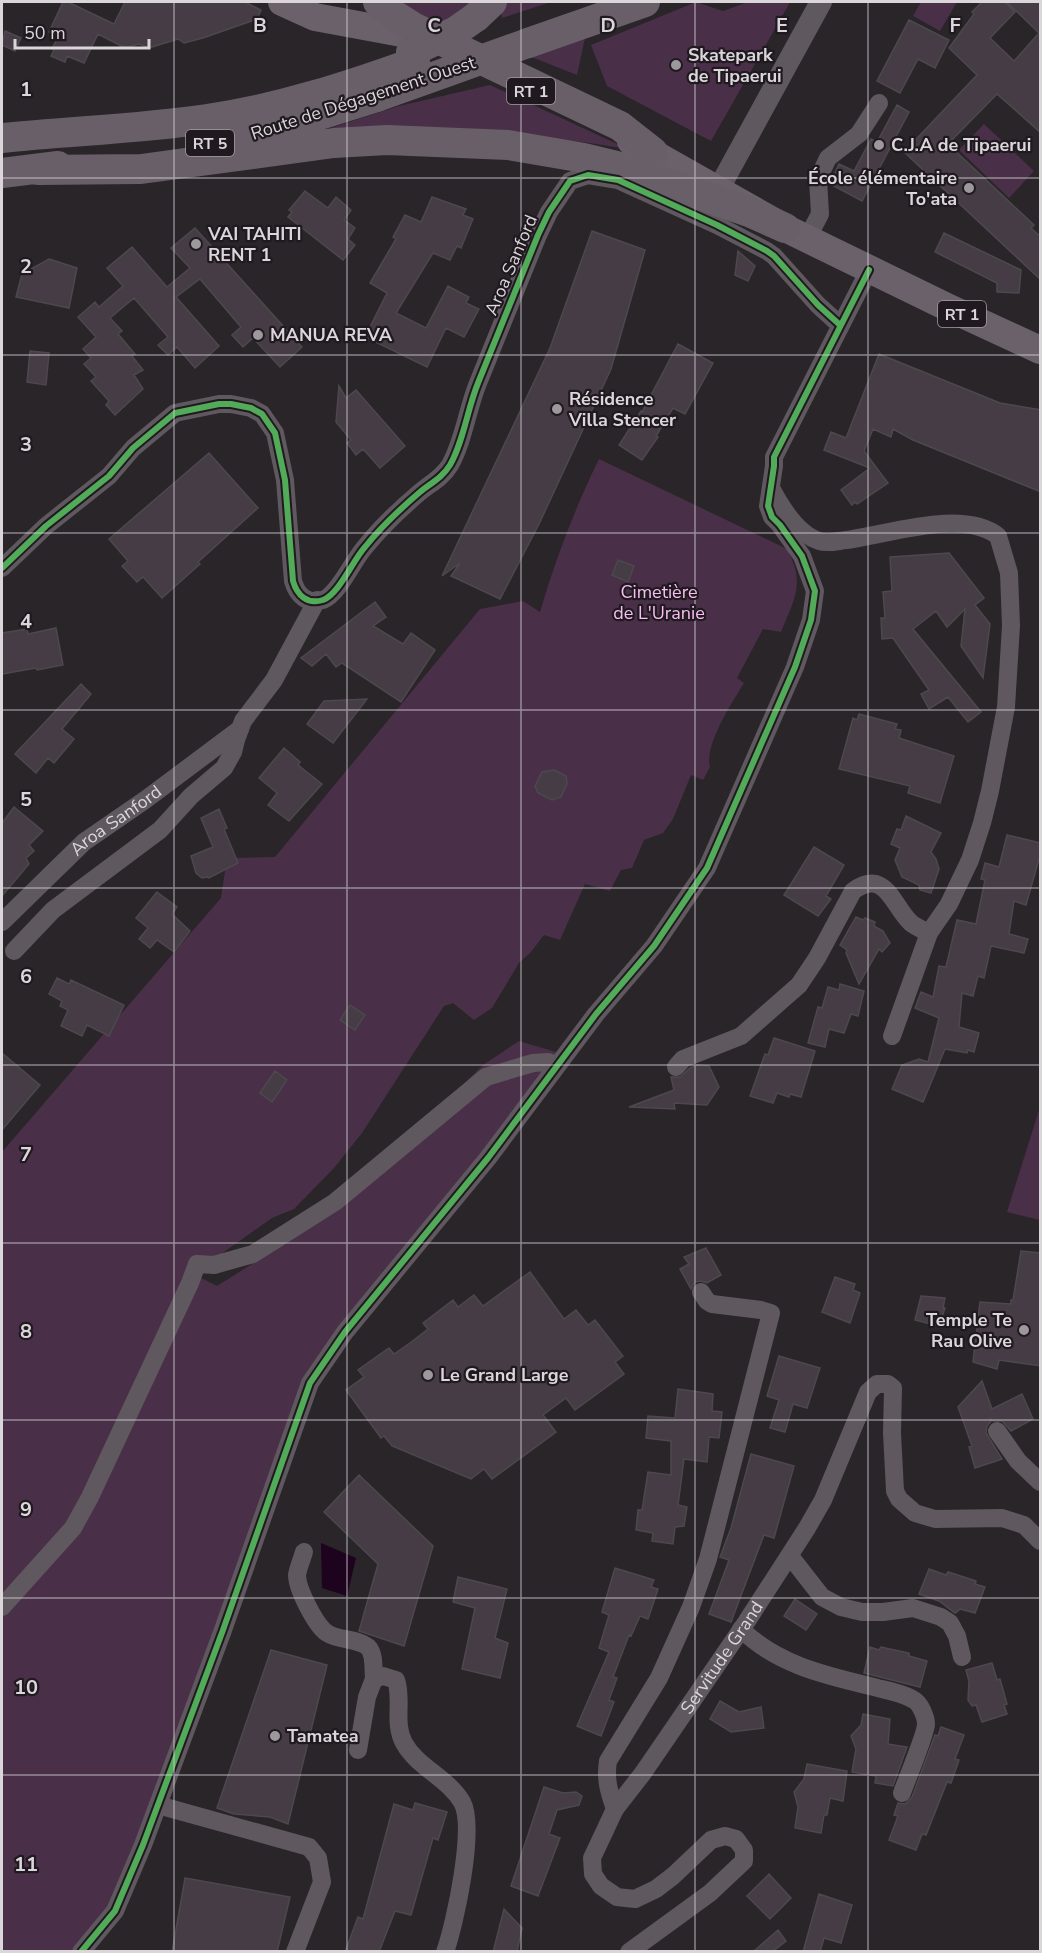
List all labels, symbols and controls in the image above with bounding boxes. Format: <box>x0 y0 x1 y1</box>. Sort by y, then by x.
scale bar <box>15 12 148 50</box>
text: B <box>253 12 267 39</box>
text: C <box>427 12 441 39</box>
text: D <box>600 12 616 39</box>
text: E <box>776 12 788 39</box>
text: F <box>949 12 961 39</box>
text: 50 m <box>24 21 66 45</box>
place label: Skatepark de Tipaerui <box>688 43 782 88</box>
street label: Route de Dégagement Ouest <box>248 50 479 146</box>
marker: Skatepark de Tipaerui <box>669 58 683 72</box>
text: 1 <box>20 76 32 103</box>
road number: RT 1 <box>507 78 555 104</box>
road number: RT 5 <box>186 130 234 156</box>
place label: C.J.A de Tipaerui <box>891 133 1031 157</box>
marker: C.J.A de Tipaerui <box>872 138 886 152</box>
place label: École élémentaire To'ata <box>808 166 957 211</box>
marker: École élémentaire To'ata <box>962 181 976 195</box>
street label: Aroa Sanford <box>479 211 543 319</box>
place label: VAI TAHITI RENT 1 <box>207 222 301 267</box>
marker: VAI TAHITI RENT 1 <box>189 237 203 251</box>
text: 2 <box>20 253 32 280</box>
road number: RT 1 <box>938 301 986 327</box>
place label: MANUA REVA <box>270 323 393 347</box>
marker: MANUA REVA <box>251 328 265 342</box>
place label: Résidence Villa Stencer <box>568 387 676 432</box>
marker: Résidence Villa Stencer <box>550 402 564 416</box>
text: 3 <box>20 431 32 458</box>
park label: Cimetière de L'Uranie <box>613 580 705 625</box>
text: 4 <box>20 608 32 635</box>
street label: Aroa Sanford <box>65 780 167 861</box>
text: 5 <box>20 786 32 813</box>
text: 6 <box>20 963 32 990</box>
text: 7 <box>20 1141 32 1168</box>
place label: Temple Te Rau Olive <box>926 1308 1012 1353</box>
text: 8 <box>20 1318 32 1345</box>
marker: Temple Te Rau Olive <box>1017 1323 1031 1337</box>
place label: Le Grand Large <box>440 1363 569 1387</box>
marker: Le Grand Large <box>421 1368 435 1382</box>
text: 9 <box>20 1496 32 1523</box>
street label: Servitude Grand <box>675 1596 769 1719</box>
text: 10 <box>14 1674 38 1701</box>
place label: Tamatea <box>287 1724 359 1748</box>
marker: Tamatea <box>268 1729 282 1743</box>
text: 11 <box>14 1851 38 1878</box>

